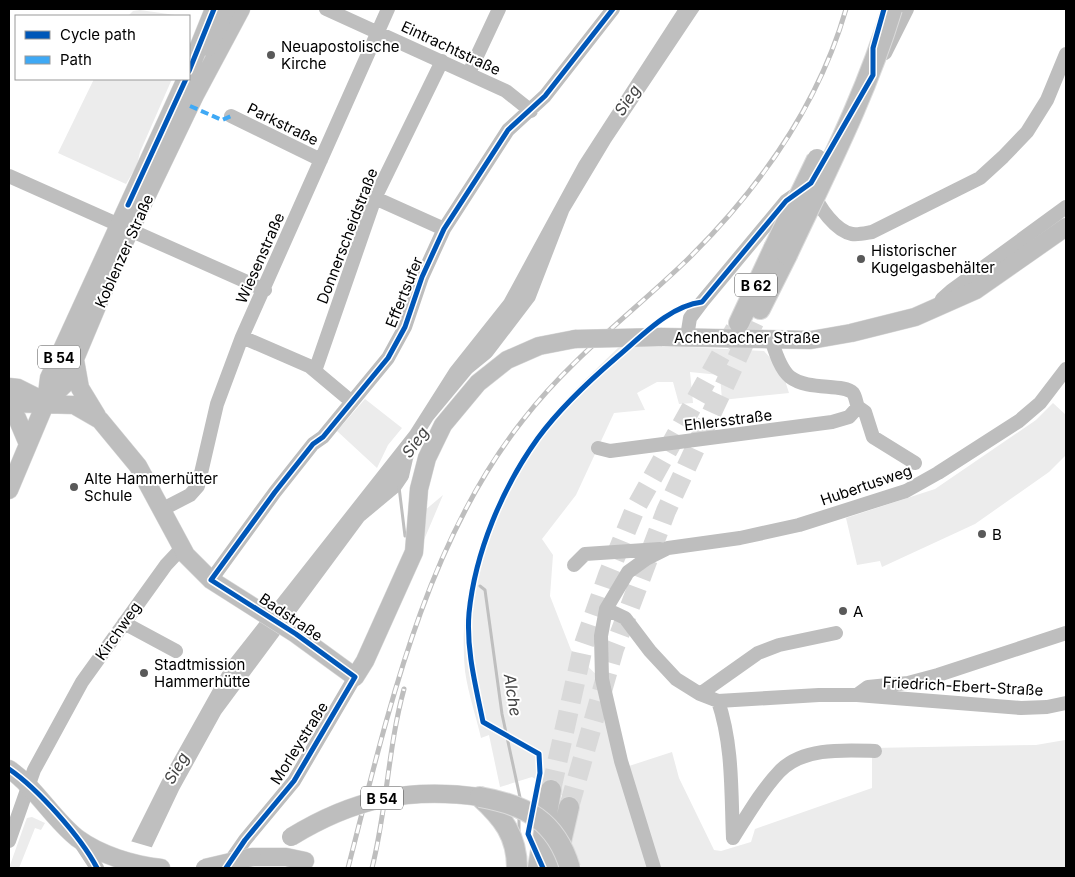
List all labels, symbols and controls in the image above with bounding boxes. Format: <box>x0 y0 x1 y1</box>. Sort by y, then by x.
legend <box>15 15 190 80</box>
street label: Eintrachtstraße <box>398 17 504 79</box>
text: Cycle path <box>60 25 136 44</box>
place label: Neuapostolische Kirche <box>281 37 400 73</box>
marker: Neuapostolische Kirche <box>265 49 277 61</box>
text: Path <box>60 50 92 69</box>
water label: Sieg <box>609 81 645 119</box>
street label: Parkstraße <box>244 99 322 149</box>
street label: Donnerscheidstraße <box>312 165 382 307</box>
street label: Koblenzer Straße <box>90 191 158 311</box>
street label: Wiesenstraße <box>231 210 289 306</box>
place label: Historischer Kugelgasbehälter <box>871 241 995 277</box>
street label: Effertsufer <box>381 253 427 330</box>
marker: Historischer Kugelgasbehälter <box>855 253 867 265</box>
road number: B 62 <box>735 274 777 296</box>
street label: Achenbacher Straße <box>674 328 820 347</box>
road number: B 54 <box>38 346 80 368</box>
street label: Ehlersstraße <box>683 405 773 435</box>
water label: Sieg <box>397 423 433 461</box>
street label: Hubertusweg <box>818 460 914 510</box>
place label: Alte Hammerhütter Schule <box>84 469 218 505</box>
marker: Alte Hammerhütter Schule <box>68 481 80 493</box>
place label: B <box>992 525 1002 544</box>
marker: B <box>976 528 988 540</box>
street label: Badstraße <box>256 589 326 645</box>
street label: Kirchweg <box>91 598 145 664</box>
place label: A <box>853 602 863 621</box>
marker: A <box>837 605 849 617</box>
place label: Stadtmission Hammerhütte <box>154 655 250 691</box>
marker: Stadtmission Hammerhütte <box>138 667 150 679</box>
water label: Alche <box>500 671 526 718</box>
street label: Friedrich-Ebert-Straße <box>882 672 1044 700</box>
street label: Morleystraße <box>266 698 332 788</box>
water label: Sieg <box>159 748 193 787</box>
road number: B 54 <box>361 786 403 810</box>

